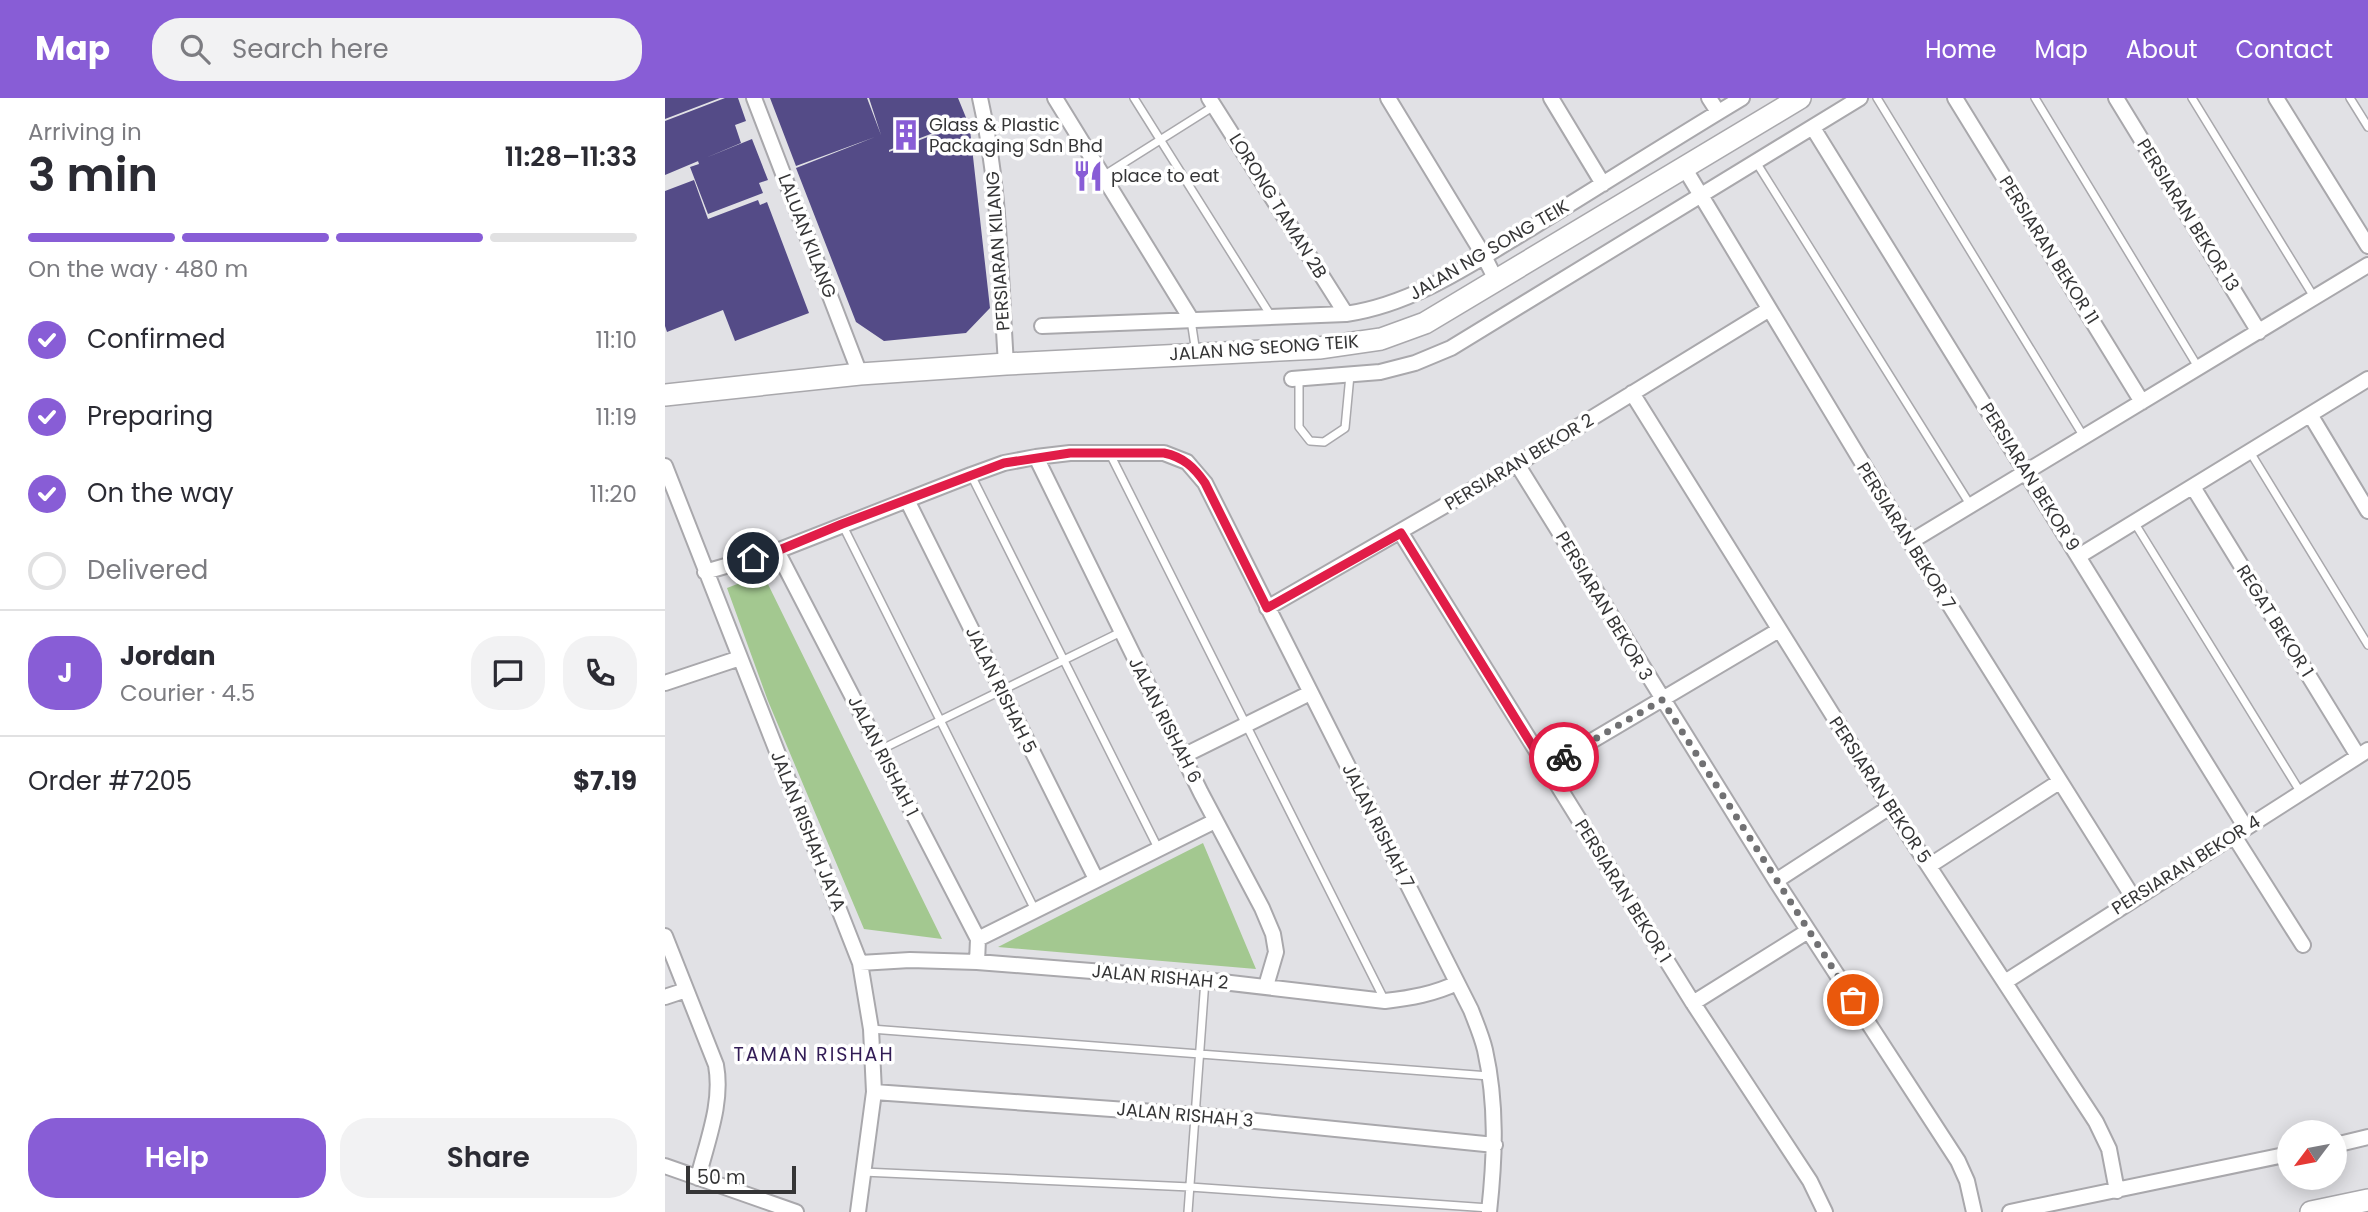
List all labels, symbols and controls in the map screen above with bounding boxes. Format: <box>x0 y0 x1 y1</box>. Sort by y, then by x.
search box <box>152 18 642 81</box>
text: Map <box>35 25 110 72</box>
icon: search <box>176 30 214 68</box>
text: Search here <box>232 31 389 67</box>
text: Home <box>1925 33 1997 66</box>
text: Map <box>2035 33 2088 66</box>
text: About <box>2126 33 2197 66</box>
text: Contact <box>2235 33 2333 66</box>
place label: Glass & Plastic Packaging Sdn Bhd <box>929 112 1103 158</box>
text: Arriving in <box>28 116 142 148</box>
building icon: Glass & Plastic Packaging Sdn Bhd <box>889 118 923 152</box>
street label: LORONG TAMAN 2B <box>1224 128 1333 283</box>
street label: PERSIARAN BEKOR 13 <box>2131 134 2246 296</box>
text: 11:28–11:33 <box>505 139 637 175</box>
text: 3 min <box>28 143 158 207</box>
restaurant icon: place to eat <box>1071 159 1105 193</box>
place label: place to eat <box>1111 163 1219 188</box>
street label: LALUAN KILANG <box>772 170 843 302</box>
street label: PERSIARAN KILANG <box>979 170 1016 332</box>
street label: PERSIARAN BEKOR 11 <box>1994 171 2105 329</box>
street label: JALAN NG SONG TEIK <box>1404 193 1573 306</box>
text: On the way · 480 m <box>28 253 248 285</box>
icon: check <box>28 321 66 359</box>
text: Confirmed <box>87 321 225 357</box>
text: 11:10 <box>596 324 637 356</box>
street label: JALAN NG SEONG TEIK <box>1168 328 1360 367</box>
icon: check <box>28 398 66 436</box>
text: Preparing <box>87 398 213 434</box>
street label: PERSIARAN BEKOR 9 <box>1975 398 2086 556</box>
text: 11:19 <box>596 401 637 433</box>
street label: PERSIARAN BEKOR 2 <box>1440 407 1598 516</box>
street label: PERSIARAN BEKOR 7 <box>1851 457 1962 614</box>
icon: check <box>28 475 66 513</box>
text: On the way <box>87 475 234 511</box>
text: 11:20 <box>590 478 637 510</box>
street label: PERSIARAN BEKOR 3 <box>1550 527 1659 685</box>
pin <box>723 528 783 588</box>
icon: home <box>734 539 772 577</box>
text: Delivered <box>87 552 208 588</box>
street label: REGAT BEKOR 1 <box>2231 560 2320 681</box>
street label: JALAN RISHAH 5 <box>960 622 1043 757</box>
button: chat <box>471 636 545 710</box>
button: phone <box>563 636 637 710</box>
text: Jordan <box>120 638 216 674</box>
street label: JALAN RISHAH 6 <box>1123 653 1208 787</box>
text: J <box>57 655 73 691</box>
text: Courier · 4.5 <box>120 677 255 709</box>
street label: JALAN RISHAH 1 <box>842 691 925 821</box>
street label: PERSIARAN BEKOR 5 <box>1824 711 1937 868</box>
courier <box>1529 722 1599 792</box>
icon: bike <box>1545 738 1583 776</box>
street label: JALAN RISHAH JAYA <box>765 747 852 915</box>
street label: JALAN RISHAH 7 <box>1336 759 1421 892</box>
text: Order #7205 <box>28 763 192 799</box>
text: $7.19 <box>573 763 637 799</box>
street label: PERSIARAN BEKOR 4 <box>2107 809 2265 920</box>
street label: PERSIARAN BEKOR 1 <box>1569 814 1678 967</box>
street label: JALAN RISHAH 2 <box>1091 958 1229 995</box>
pin <box>1823 970 1883 1030</box>
icon: bag <box>1834 981 1872 1019</box>
district label: TAMAN RISHAH <box>733 1041 895 1068</box>
street label: JALAN RISHAH 3 <box>1115 1096 1255 1133</box>
button: Help <box>28 1118 326 1198</box>
button: Share <box>340 1118 637 1198</box>
north arrow <box>2277 1120 2347 1190</box>
map controls <box>2277 1120 2347 1190</box>
scale bar <box>686 1163 796 1195</box>
text: 50 m <box>697 1164 746 1191</box>

